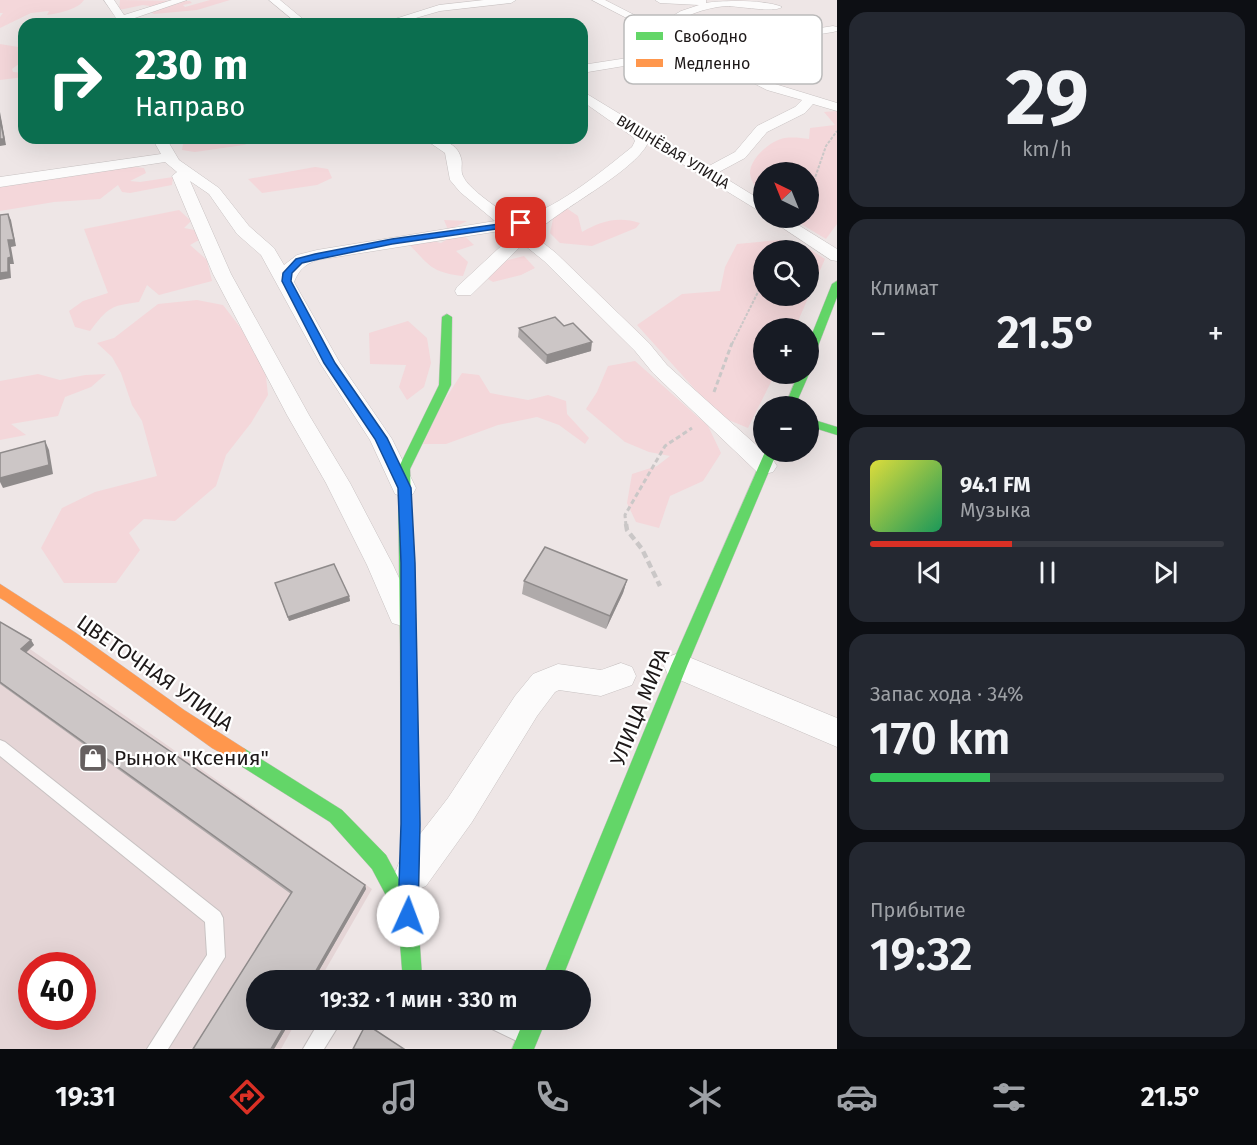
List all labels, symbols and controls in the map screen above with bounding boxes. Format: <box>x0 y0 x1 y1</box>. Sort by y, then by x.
legend <box>624 15 822 84</box>
text: Свободно <box>674 27 747 46</box>
text: 230 m <box>135 40 248 90</box>
icon: right <box>36 42 114 120</box>
text: 29 <box>1005 51 1089 145</box>
text: Медленно <box>674 54 750 73</box>
text: Направо <box>135 91 245 123</box>
street label: ВИШНЁВАЯ УЛИЦА <box>613 111 733 193</box>
text: km/h <box>1022 137 1072 161</box>
north arrow <box>753 162 819 228</box>
map controls <box>753 162 819 462</box>
pin <box>495 197 546 248</box>
icon: arrive <box>504 206 537 239</box>
button: search <box>753 240 819 306</box>
text: Климат <box>870 276 938 300</box>
text: 21.5° <box>997 306 1097 360</box>
text: − <box>870 314 887 354</box>
text: + <box>1208 314 1224 354</box>
button: + <box>753 318 819 384</box>
button: − <box>753 396 819 462</box>
text: 94.1 FM <box>960 471 1030 498</box>
text: Музыка <box>960 498 1031 522</box>
icon: previous <box>913 556 946 589</box>
icon: pause <box>1031 556 1064 589</box>
icon: next <box>1149 556 1182 589</box>
street label: ЦВЕТОЧНАЯ УЛИЦА <box>72 609 238 737</box>
street label: УЛИЦА МИРА <box>605 645 675 769</box>
text: Запас хода · 34% <box>870 682 1024 706</box>
text: 170 km <box>870 712 1010 766</box>
shop icon: Рынок "Ксения" <box>77 742 109 774</box>
place label: Рынок "Ксения" <box>114 745 269 771</box>
position arrow <box>376 884 440 948</box>
text: Прибытие <box>870 898 966 922</box>
text: 19:32 <box>870 928 973 982</box>
speed limit sign: 40 <box>18 952 96 1030</box>
text: 19:32 · 1 мин · 330 m <box>320 986 517 1013</box>
icon: directions <box>226 1076 268 1118</box>
icon: music <box>379 1076 421 1118</box>
icon: phone <box>531 1076 573 1118</box>
icon: climate <box>684 1076 726 1118</box>
icon: car <box>836 1076 878 1118</box>
icon: filters <box>988 1076 1030 1118</box>
text: 19:31 <box>55 1081 116 1113</box>
text: 21.5° <box>1141 1081 1202 1113</box>

